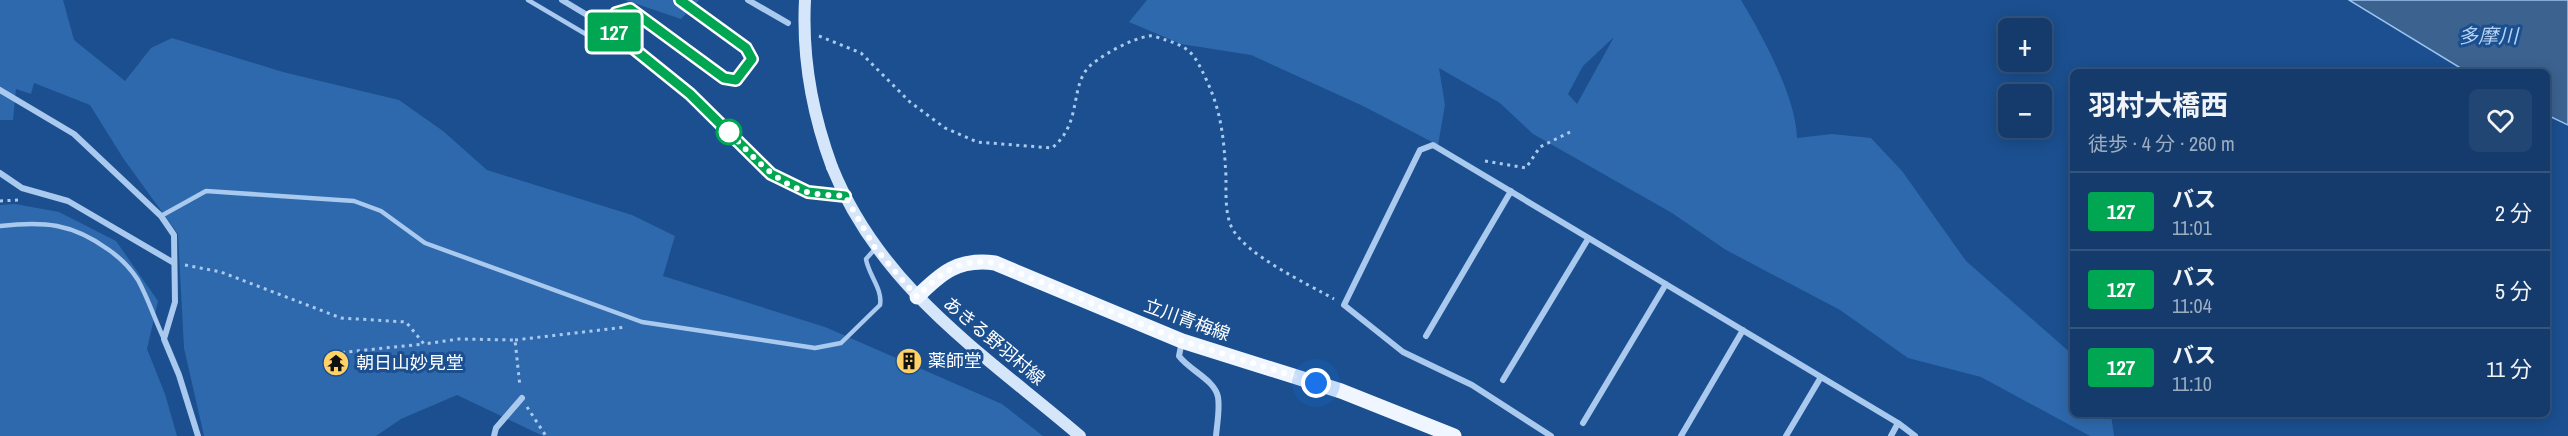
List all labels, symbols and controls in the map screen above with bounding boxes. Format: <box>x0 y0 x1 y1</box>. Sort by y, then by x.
line badge: 127 <box>580 12 648 51</box>
text: 127 <box>600 18 628 47</box>
map controls <box>1998 18 2052 138</box>
button: + <box>1998 18 2052 72</box>
water label: 多摩川 <box>2458 22 2520 49</box>
button: − <box>1998 84 2052 138</box>
text: 羽村大橋西 <box>2088 86 2228 124</box>
button: heart <box>2469 89 2532 152</box>
unlabelled marker <box>716 119 742 145</box>
text: 徒歩 · 4 分 · 260 m <box>2088 130 2235 157</box>
text: バス <box>2172 184 2216 214</box>
text: 127 <box>2107 197 2135 226</box>
text: 2 分 <box>2495 198 2532 228</box>
text: 11:01 <box>2172 214 2212 241</box>
text: バス <box>2172 262 2216 292</box>
text: 127 <box>2107 275 2135 304</box>
text: 5 分 <box>2495 276 2532 306</box>
street label: あきる野羽村線 <box>938 291 1050 391</box>
street label: 立川青梅線 <box>1141 292 1234 347</box>
text: 11:04 <box>2172 292 2212 319</box>
text: バス <box>2172 340 2216 370</box>
building icon: 薬師堂 <box>894 346 924 376</box>
temple icon: 朝日山妙見堂 <box>321 348 351 378</box>
place label: 薬師堂 <box>928 348 982 373</box>
place label: 朝日山妙見堂 <box>356 350 464 375</box>
text: 127 <box>2107 353 2135 382</box>
text: 11 分 <box>2486 354 2532 384</box>
your location <box>1301 368 1331 398</box>
text: 11:10 <box>2172 370 2212 397</box>

